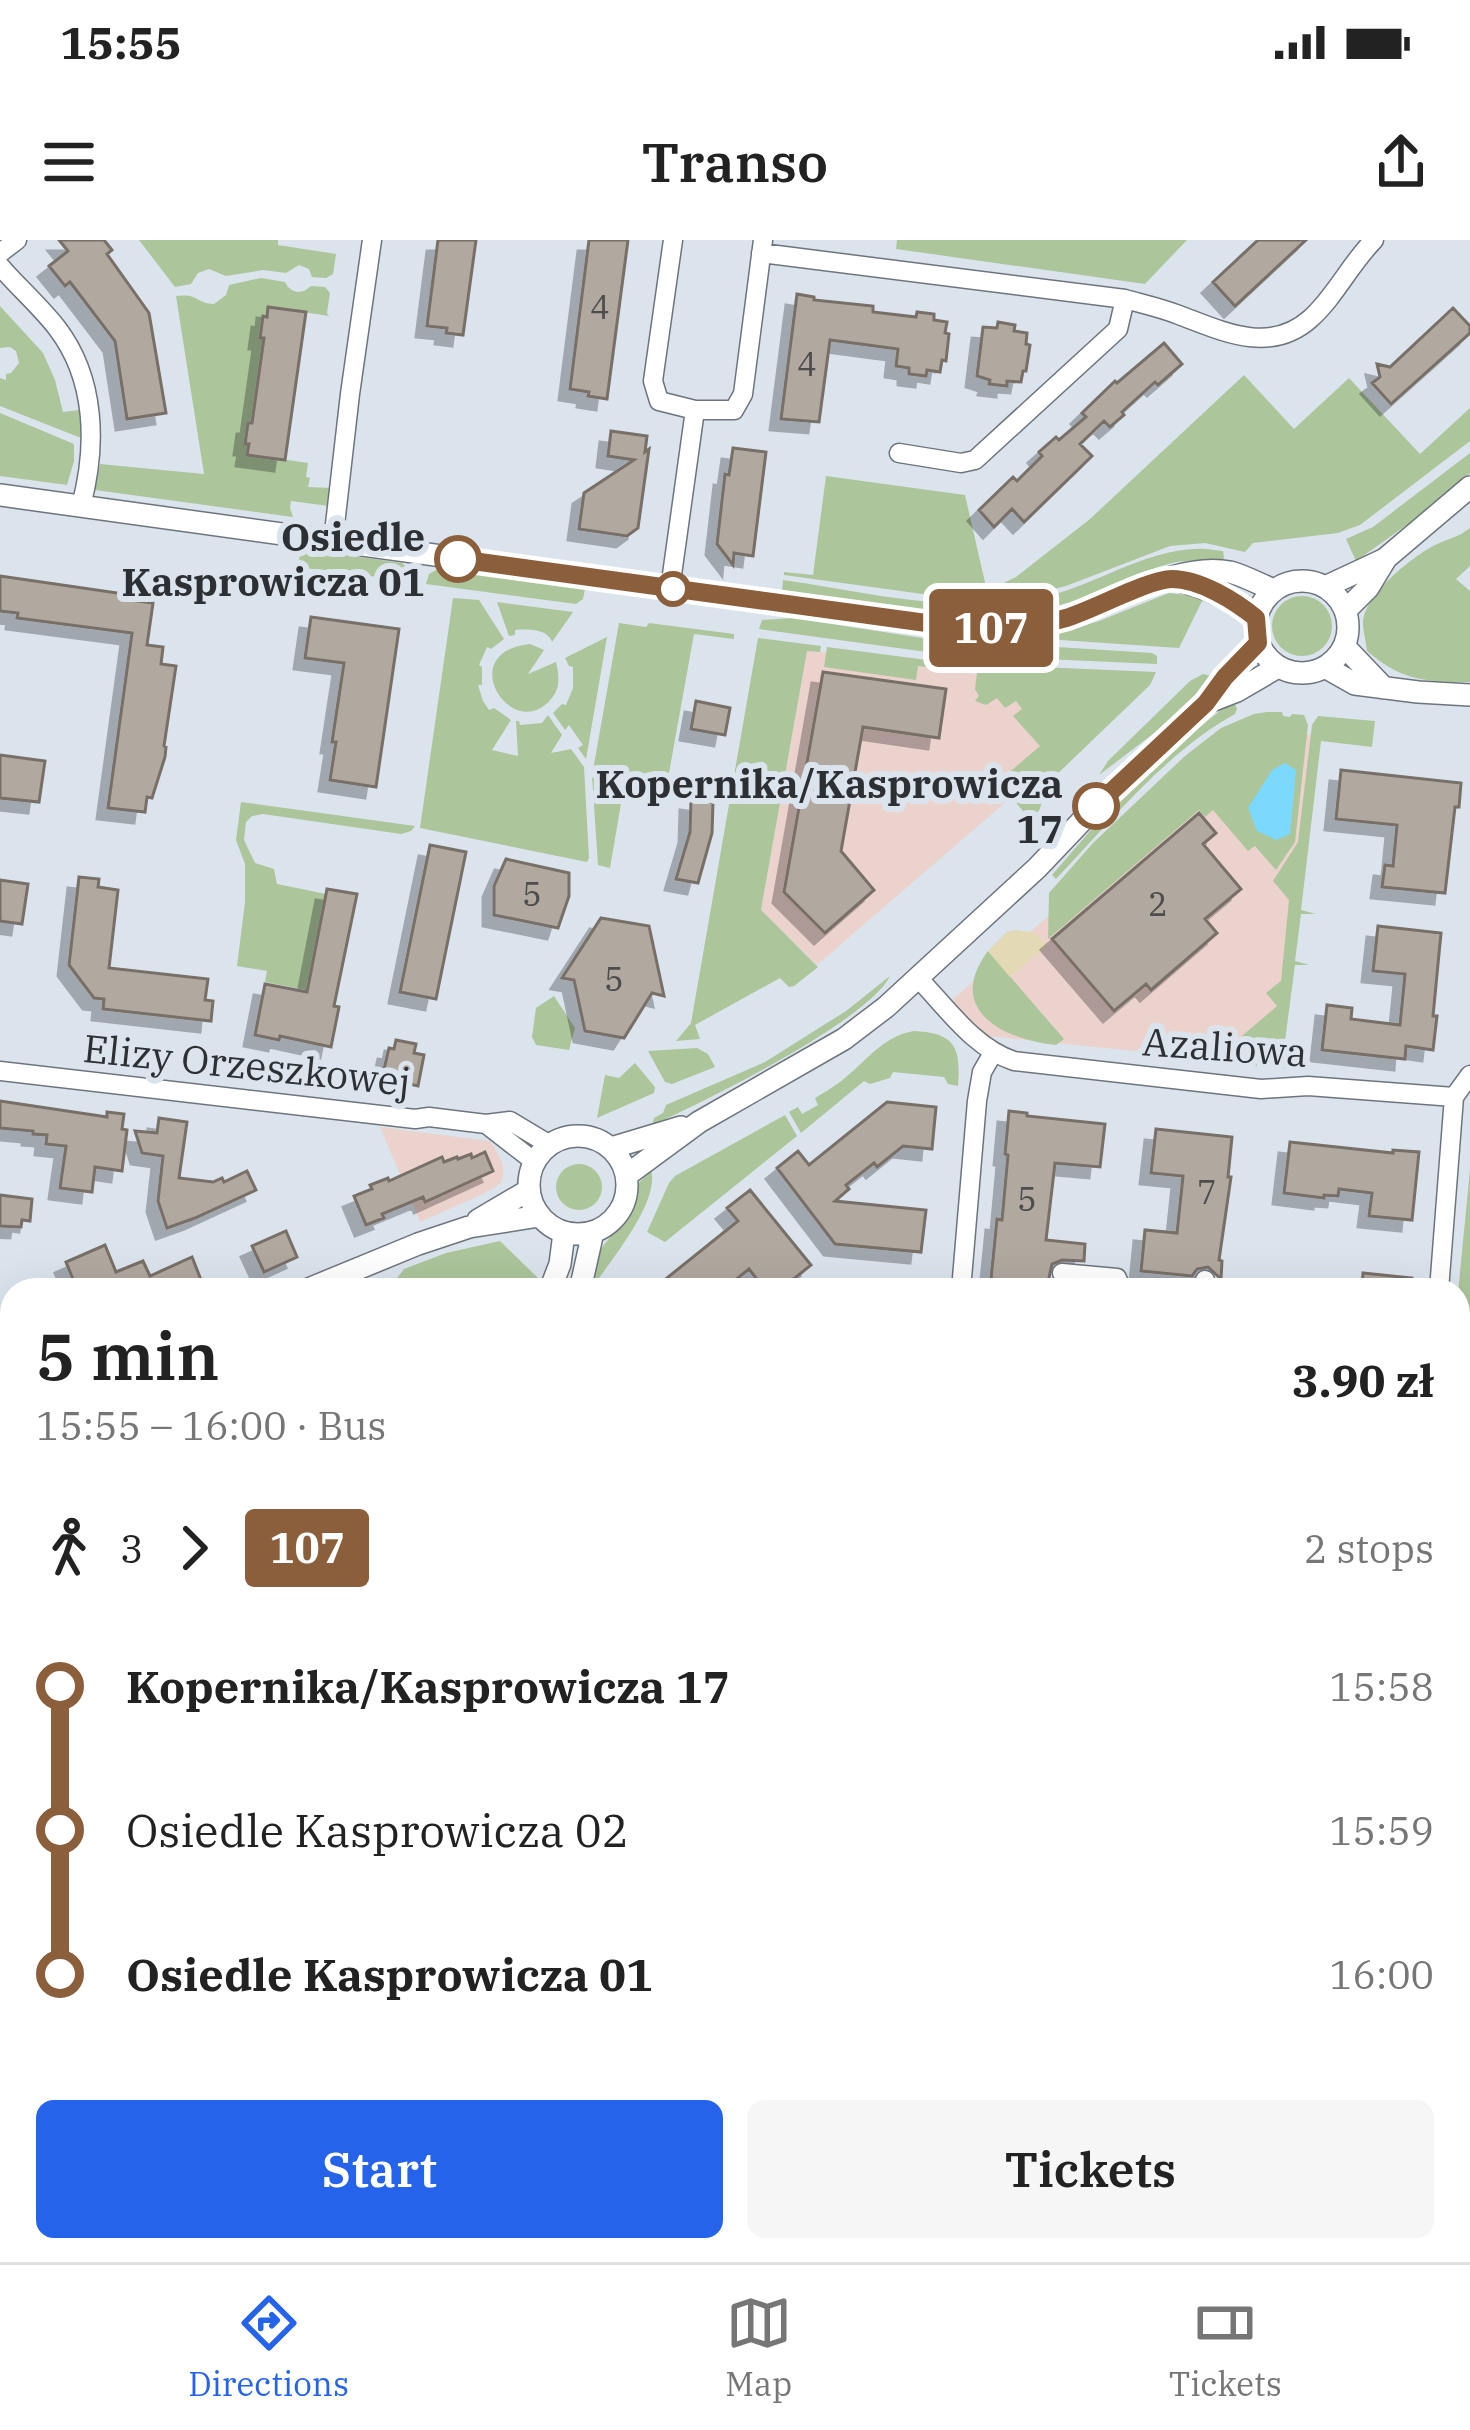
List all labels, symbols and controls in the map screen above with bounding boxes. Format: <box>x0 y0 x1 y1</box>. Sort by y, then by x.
text: 15:55 <box>60 13 182 71</box>
text: Transo <box>642 127 828 197</box>
icon: menu <box>36 129 102 195</box>
icon: share <box>1368 129 1434 195</box>
house number: 4 <box>590 285 610 328</box>
house number: 4 <box>797 342 817 385</box>
place label: Osiedle Kasprowicza 01 <box>122 511 425 607</box>
marker: Osiedle Kasprowicza 01 <box>436 537 480 581</box>
unlabelled marker <box>657 573 689 605</box>
line badge: 107 <box>922 589 1060 667</box>
text: 107 <box>953 600 1029 655</box>
place label: Kopernika/Kasprowicza 17 <box>596 758 1063 854</box>
marker: Kopernika/Kasprowicza 17 <box>1074 784 1118 828</box>
house number: 5 <box>522 872 542 915</box>
house number: 2 <box>1148 882 1168 925</box>
house number: 5 <box>604 957 624 1000</box>
street label: Azaliowa <box>1141 1015 1309 1078</box>
street label: Elizy Orzeszkowej <box>81 1022 413 1107</box>
house number: 7 <box>1197 1170 1217 1213</box>
house number: 5 <box>1017 1177 1037 1220</box>
text: 5 min <box>36 1312 219 1398</box>
text: 3.90 zł <box>1292 1351 1434 1409</box>
text: 15:55 – 16:00 · Bus <box>36 1400 386 1451</box>
icon: walk <box>36 1515 102 1581</box>
icon: forward <box>161 1515 227 1581</box>
text: 107 <box>269 1520 345 1575</box>
text: 3 <box>120 1523 143 1574</box>
text: 2 stops <box>1304 1523 1434 1574</box>
text: Kopernika/Kasprowicza 17 <box>126 1657 730 1715</box>
text: 15:58 <box>1329 1661 1434 1712</box>
text: Osiedle Kasprowicza 02 <box>126 1801 629 1859</box>
text: 15:59 <box>1329 1805 1434 1856</box>
text: Osiedle Kasprowicza 01 <box>126 1945 653 2003</box>
text: 16:00 <box>1329 1949 1434 2000</box>
button: Start <box>36 2100 723 2238</box>
button: Tickets <box>747 2100 1434 2238</box>
tab: Directions <box>188 2290 349 2405</box>
tab: Map <box>725 2290 792 2405</box>
tab: Tickets <box>1169 2290 1282 2405</box>

